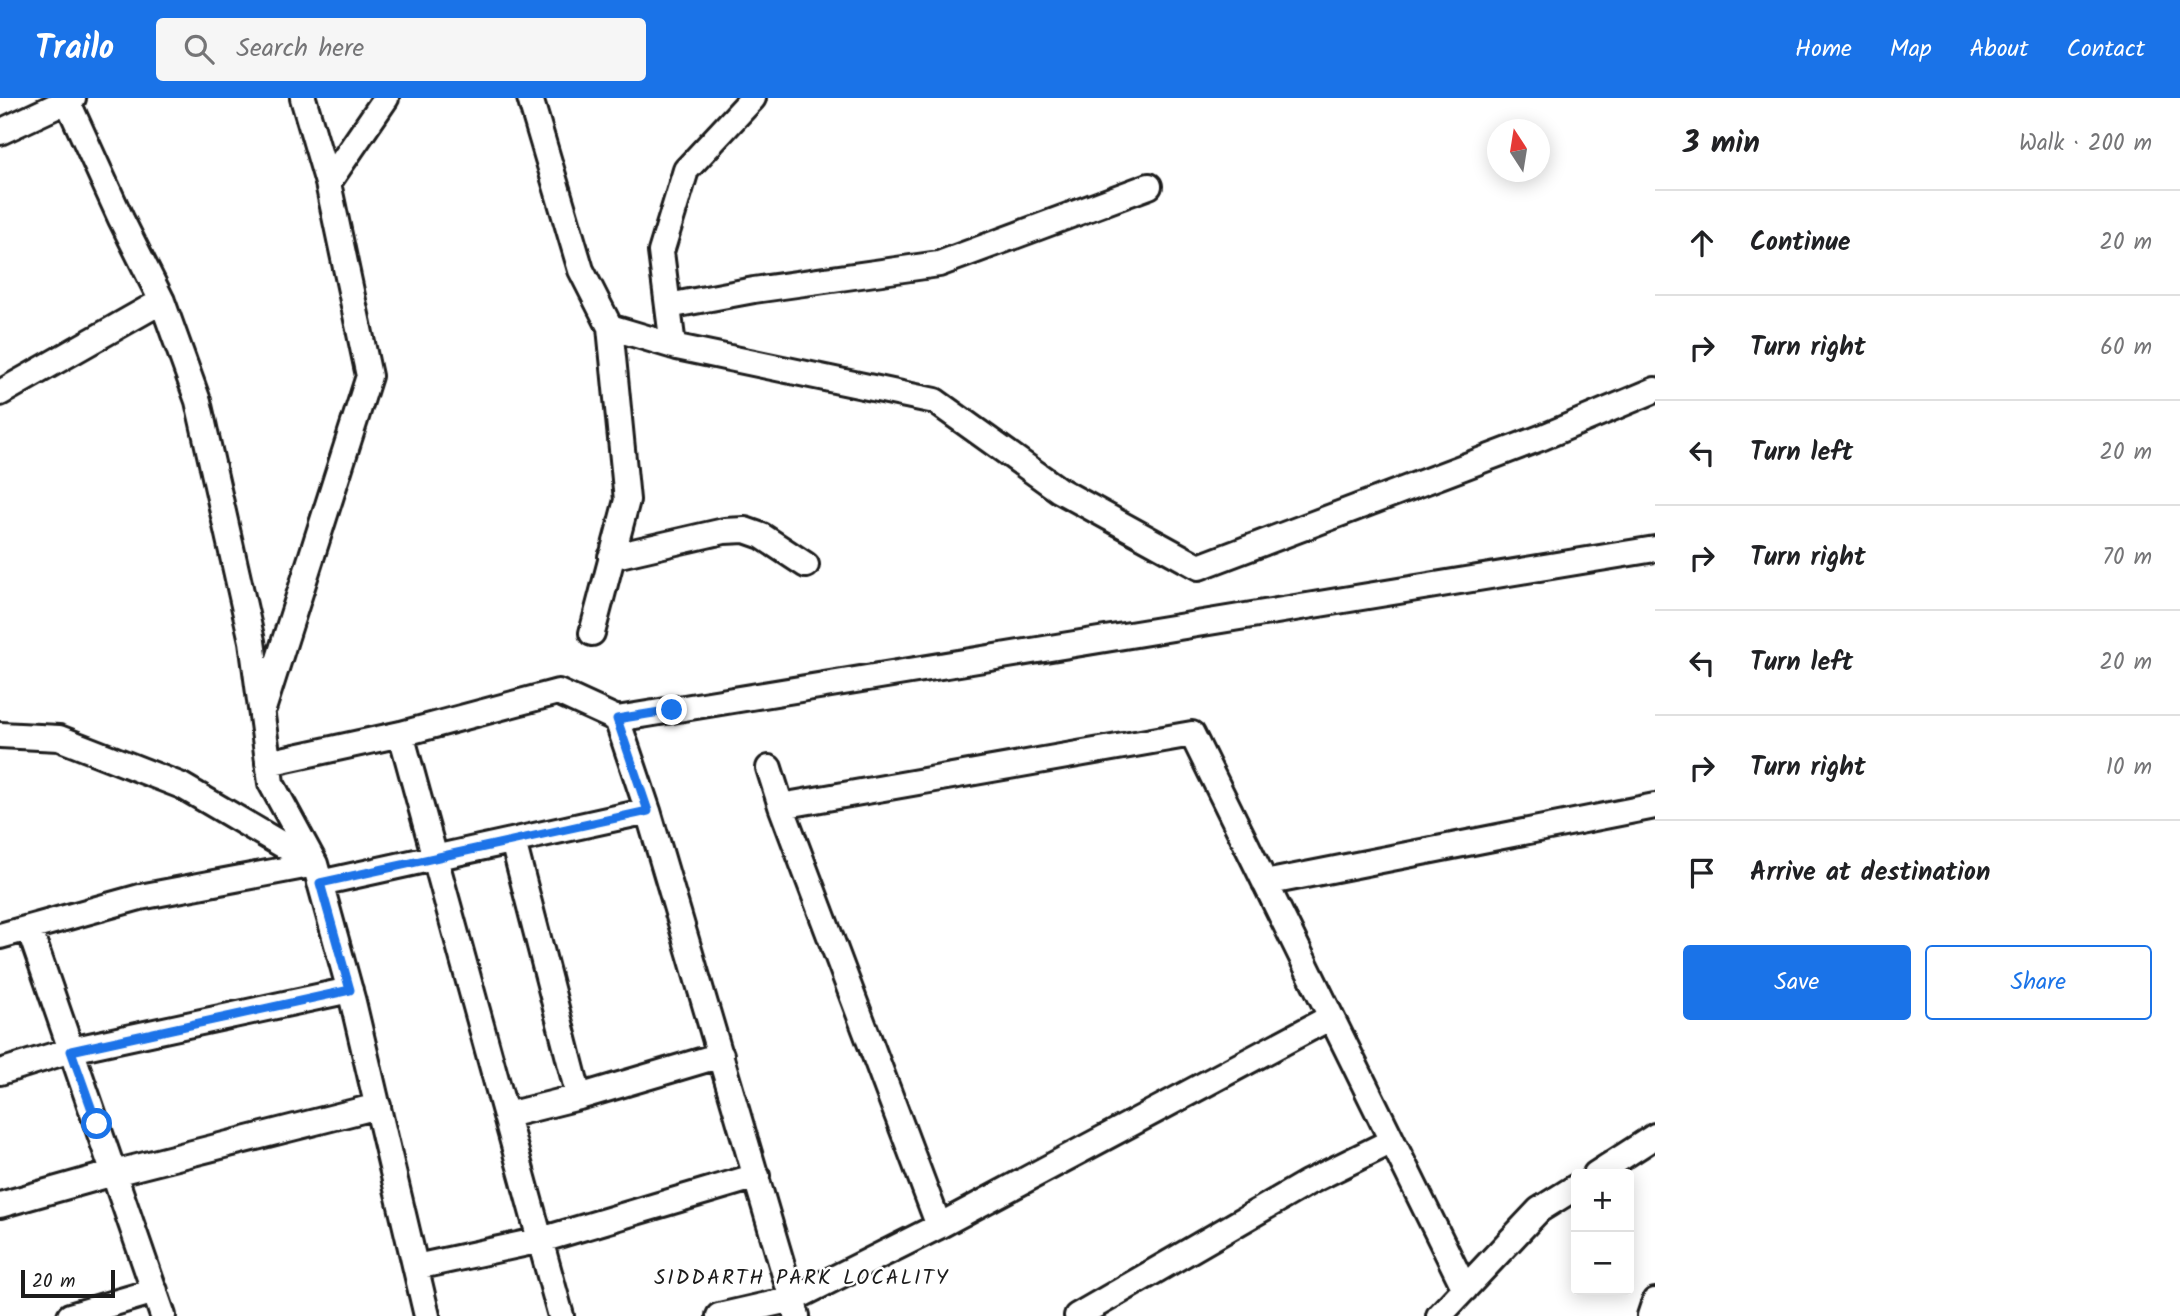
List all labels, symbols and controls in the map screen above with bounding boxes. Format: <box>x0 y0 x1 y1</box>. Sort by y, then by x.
search box <box>156 18 646 81</box>
text: Trailo <box>35 23 114 76</box>
text: Search here <box>236 28 364 70</box>
icon: search <box>180 30 218 68</box>
text: Home <box>1795 30 1852 69</box>
text: Map <box>1890 30 1932 69</box>
text: About <box>1970 30 2028 69</box>
text: Contact <box>2066 30 2145 69</box>
north arrow <box>1487 119 1550 182</box>
text: 3 min <box>1683 120 1760 168</box>
text: Walk · 200 m <box>2019 126 2152 162</box>
text: Continue <box>1750 222 1851 264</box>
icon: ahead <box>1683 224 1721 262</box>
text: 20 m <box>2100 225 2152 261</box>
text: Turn right <box>1750 327 1866 369</box>
icon: right <box>1683 329 1721 367</box>
text: 60 m <box>2100 330 2152 366</box>
text: Turn left <box>1750 432 1853 474</box>
icon: left <box>1683 434 1721 472</box>
text: 20 m <box>2100 435 2152 471</box>
text: Turn right <box>1750 537 1866 579</box>
icon: right <box>1683 539 1721 577</box>
text: 70 m <box>2102 540 2152 576</box>
text: Turn left <box>1750 642 1853 684</box>
icon: left <box>1683 644 1721 682</box>
text: 20 m <box>2100 645 2152 681</box>
route end <box>656 694 687 725</box>
text: Turn right <box>1750 747 1866 789</box>
icon: right <box>1683 749 1721 787</box>
text: 10 m <box>2106 750 2152 786</box>
text: Arrive at destination <box>1750 852 1990 894</box>
icon: arrive <box>1683 854 1721 892</box>
button: Save <box>1683 945 1911 1020</box>
button: Share <box>1925 945 2152 1020</box>
route start <box>81 1108 112 1139</box>
map controls <box>1571 1169 1634 1295</box>
button: + <box>1571 1169 1634 1232</box>
button: − <box>1571 1232 1634 1295</box>
district label: SIDDARTH PARK LOCALITY <box>654 1262 950 1295</box>
scale bar <box>21 1267 116 1299</box>
text: 20 m <box>32 1267 75 1297</box>

